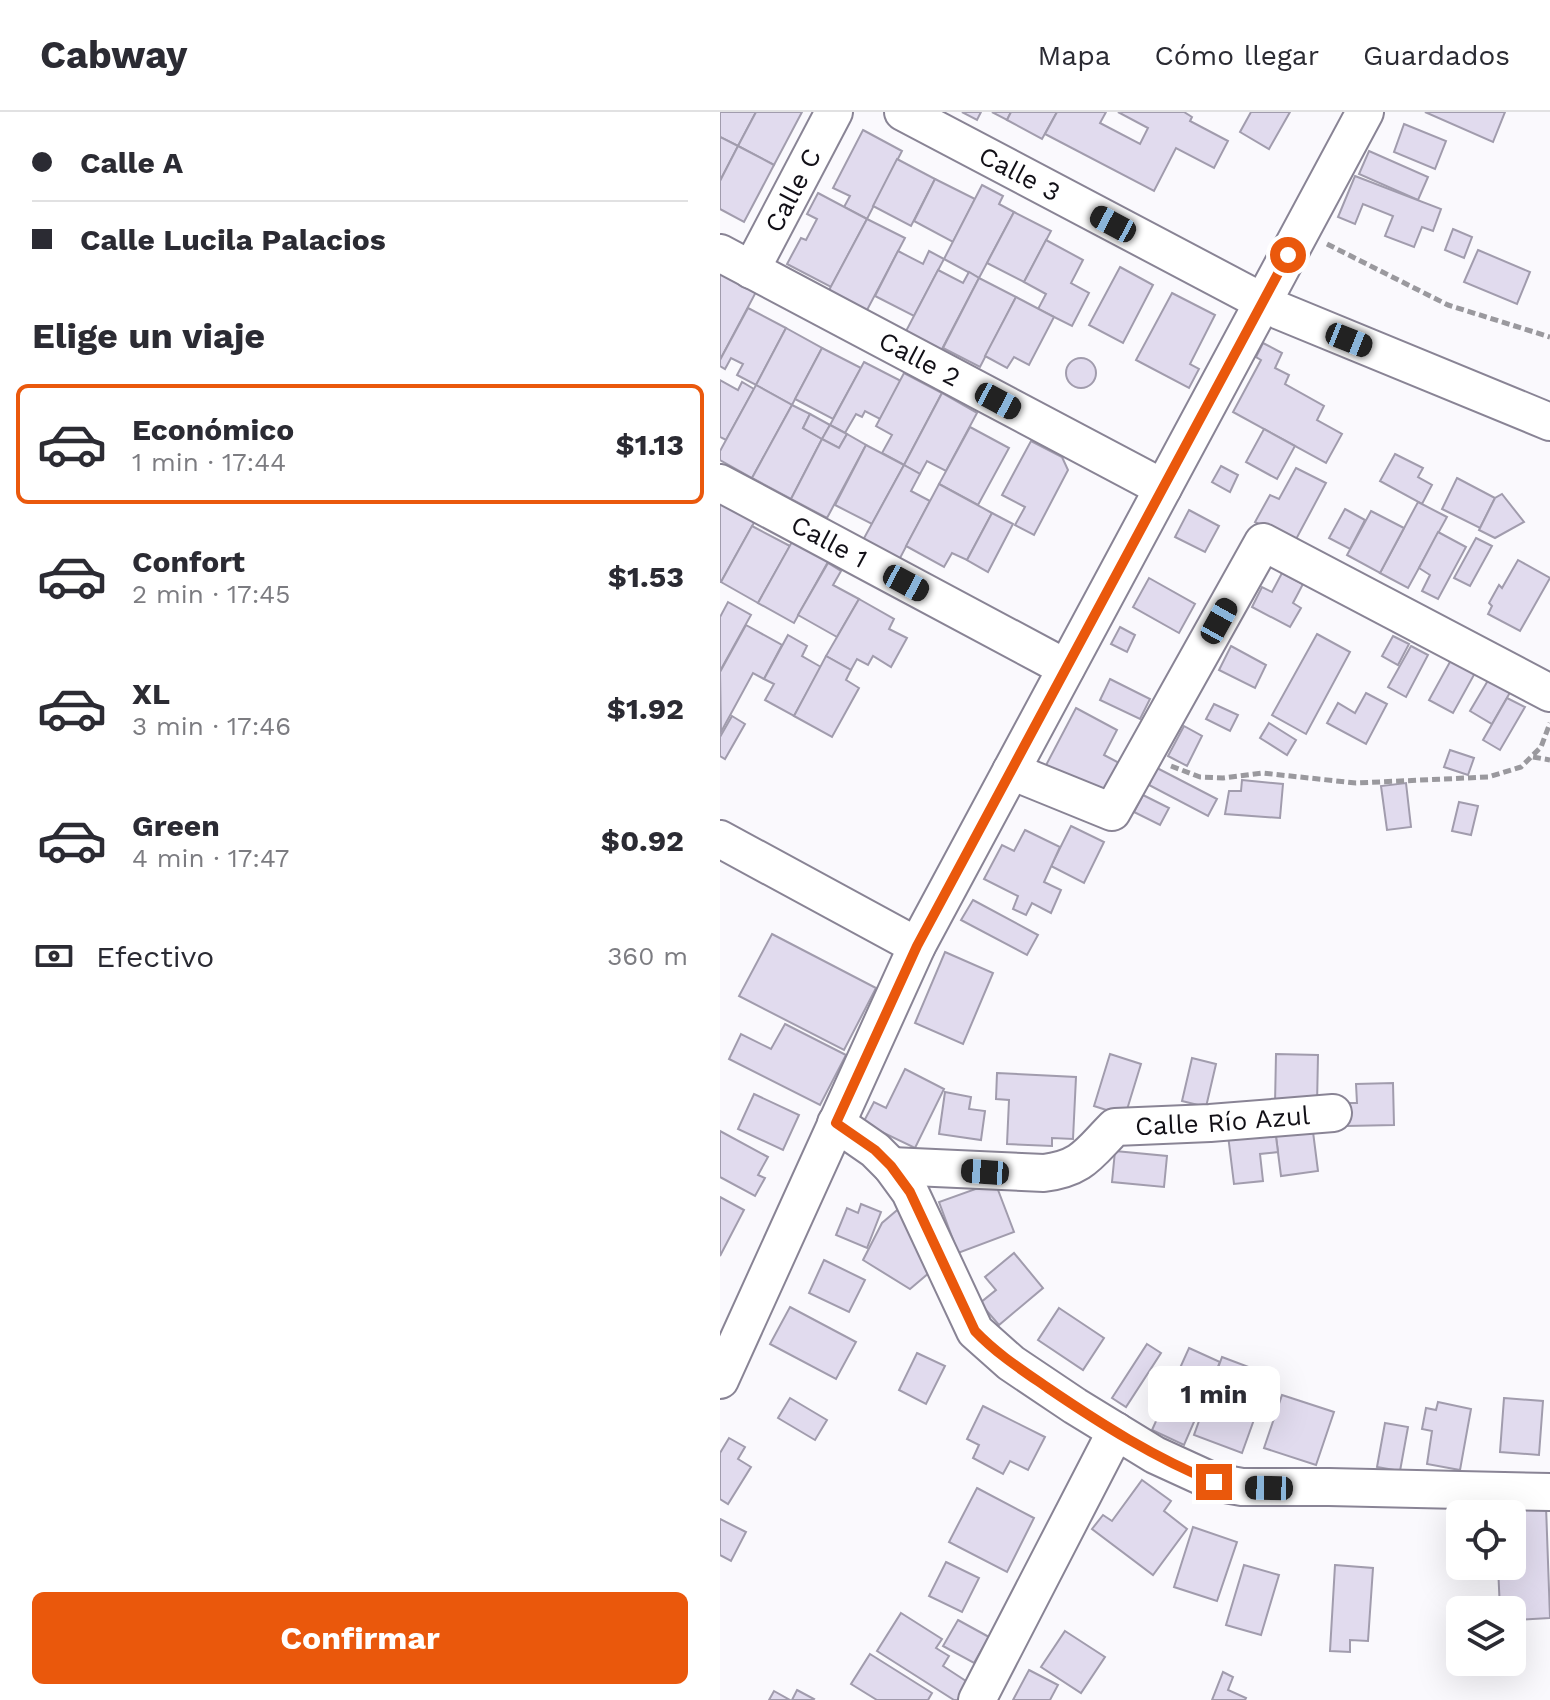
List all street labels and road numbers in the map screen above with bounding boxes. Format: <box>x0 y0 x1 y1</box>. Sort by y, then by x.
street label: Calle 3 <box>974 140 1065 207</box>
street label: Calle C <box>759 143 827 237</box>
street label: Calle 2 <box>874 325 965 393</box>
street label: Calle 1 <box>786 509 873 574</box>
street label: Calle Río Azul <box>1135 1100 1311 1141</box>

